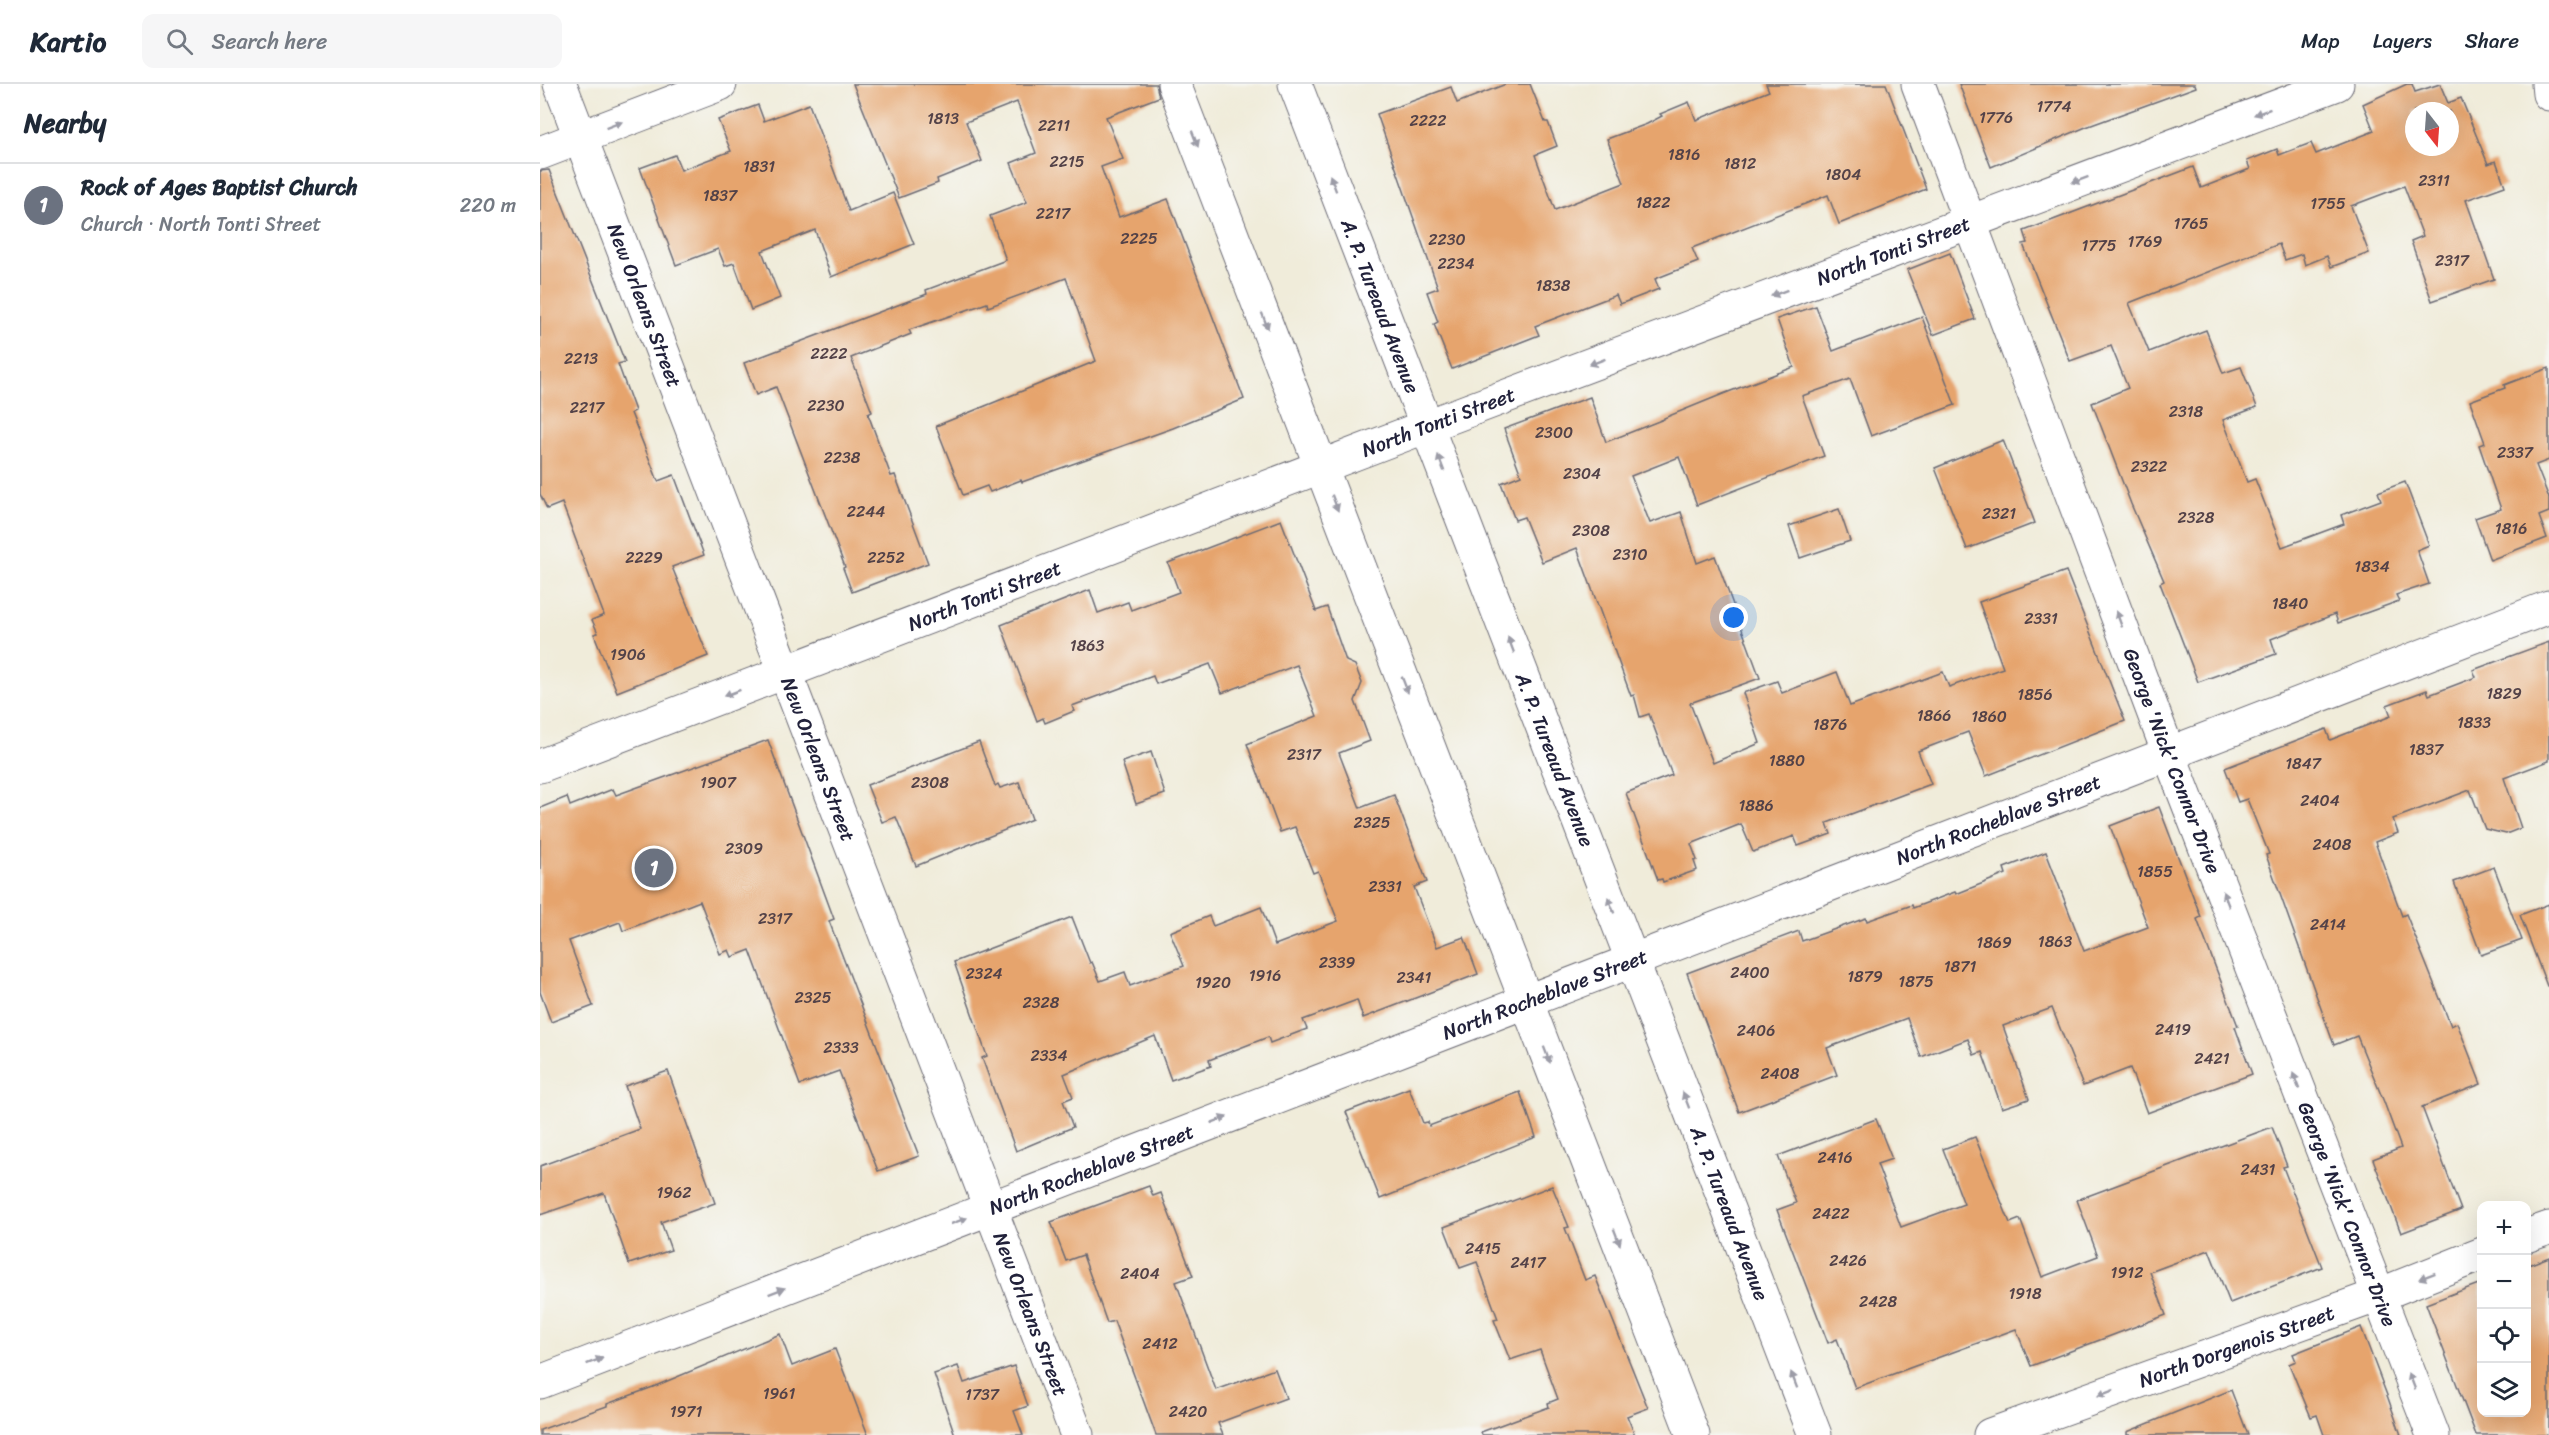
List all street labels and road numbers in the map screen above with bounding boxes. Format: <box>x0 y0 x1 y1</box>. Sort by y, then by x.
street label: North Tonti Street <box>1811 206 1976 296</box>
street label: A. P. Tureaud Avenue <box>1330 213 1430 399</box>
street label: New Orleans Street <box>597 218 692 393</box>
street label: North Tonti Street <box>1356 377 1521 468</box>
street label: North Tonti Street <box>903 551 1067 641</box>
street label: George 'Nick' Connor Drive <box>2113 643 2231 879</box>
street label: A. P. Tureaud Avenue <box>1505 666 1604 852</box>
street label: New Orleans Street <box>771 672 865 847</box>
street label: North Rocheblave Street <box>1891 764 2107 875</box>
street label: North Rocheblave Street <box>1437 939 1653 1050</box>
street label: George 'Nick' Connor Drive <box>2287 1096 2406 1332</box>
street label: North Rocheblave Street <box>984 1114 1200 1225</box>
street label: A. P. Tureaud Avenue <box>1679 1120 1779 1306</box>
street label: New Orleans Street <box>983 1227 1078 1402</box>
street label: North Dorgenois Street <box>2134 1295 2340 1398</box>

